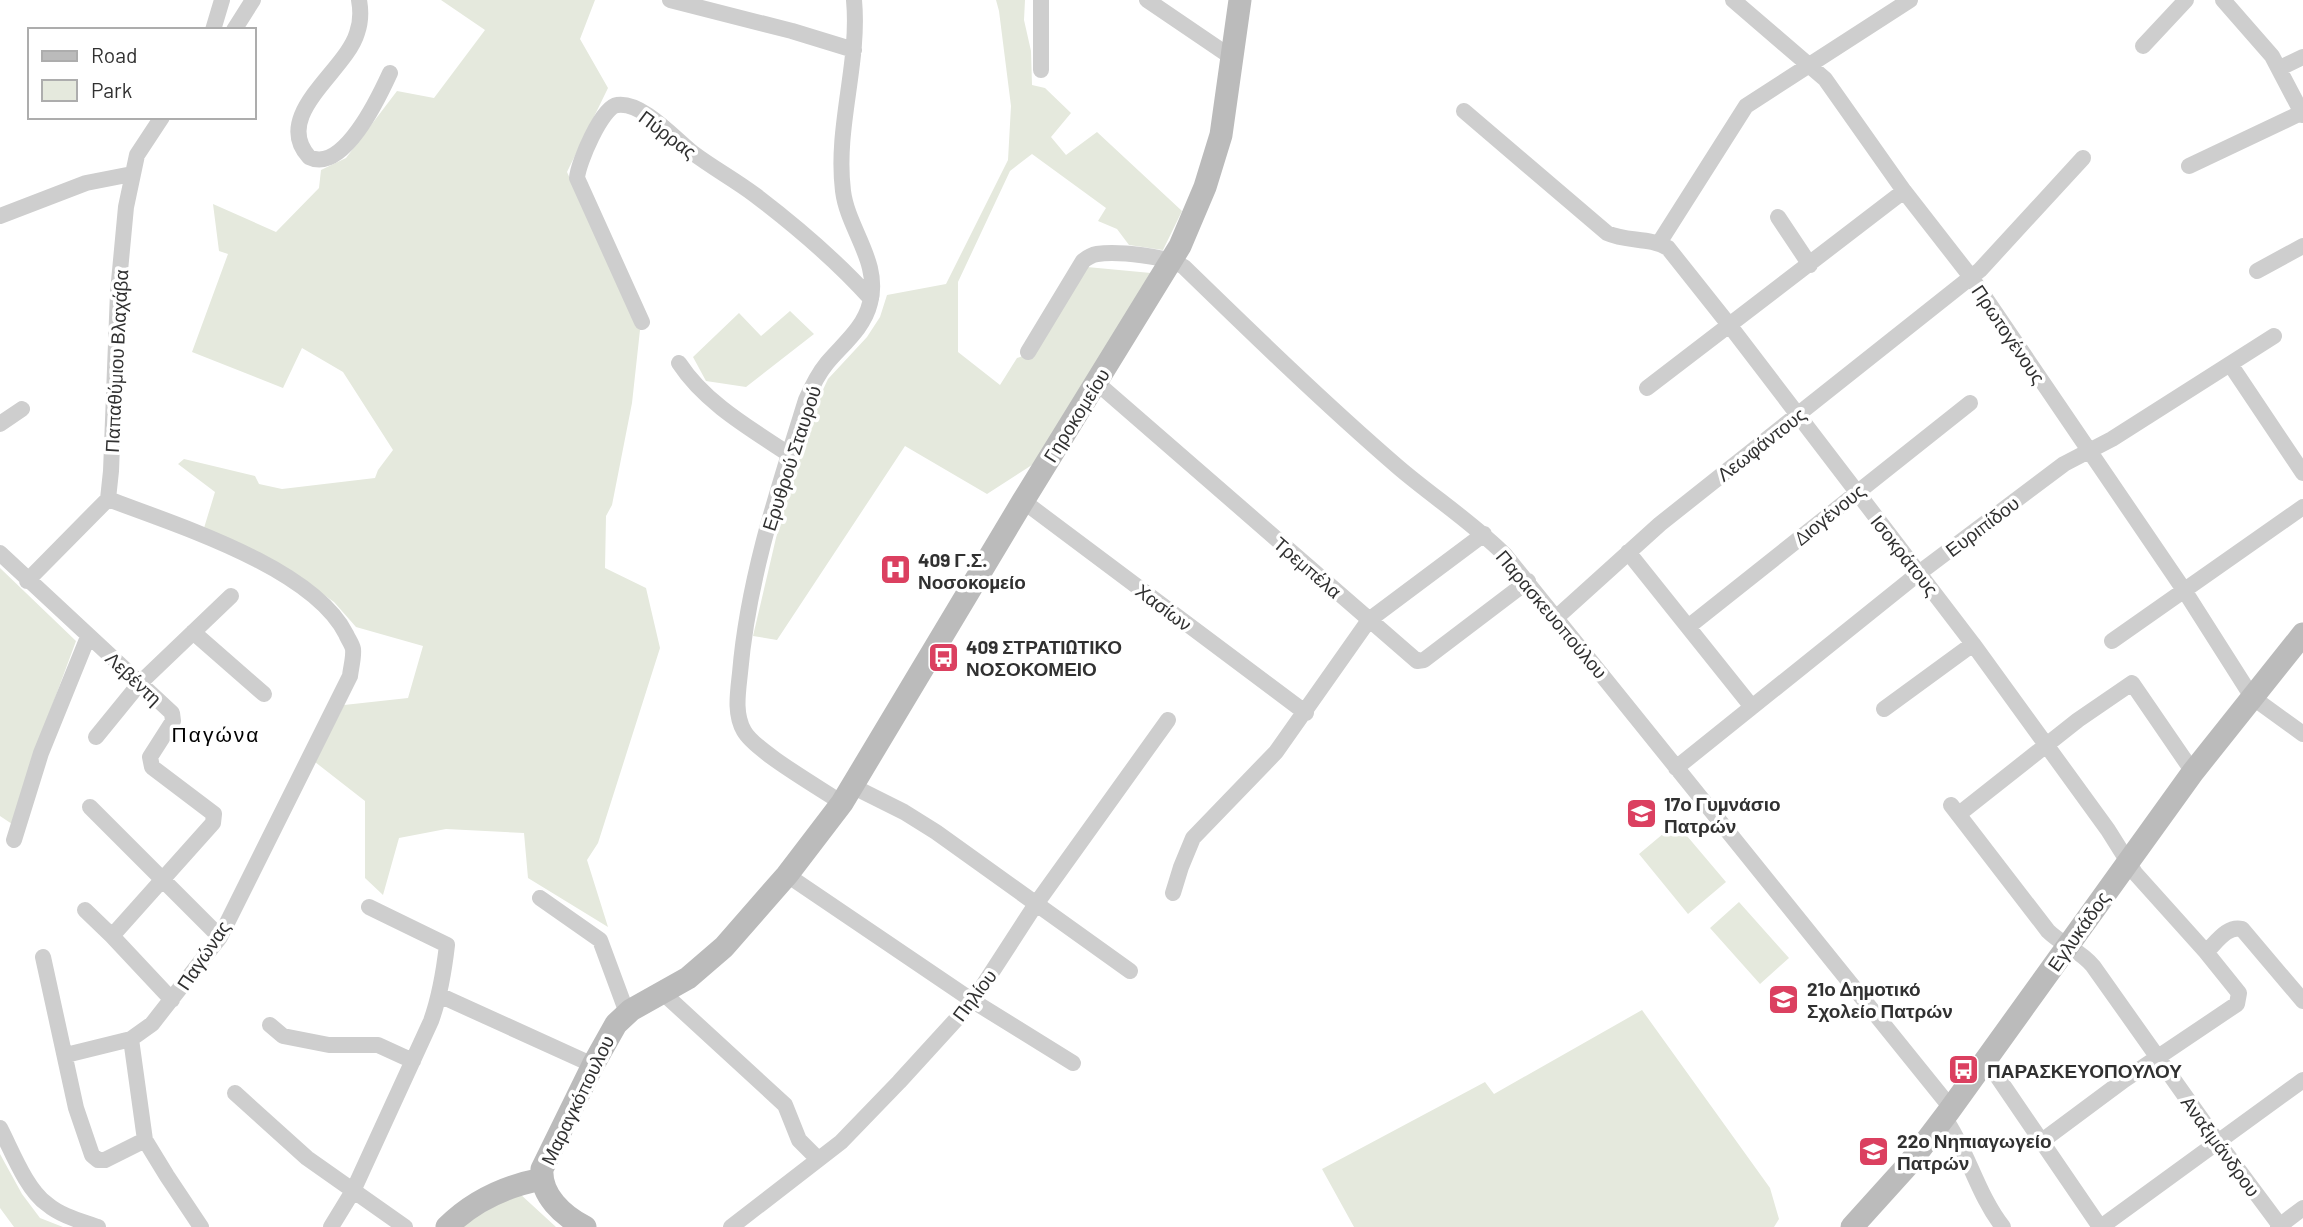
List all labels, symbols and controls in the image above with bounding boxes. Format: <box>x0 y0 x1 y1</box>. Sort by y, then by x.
legend <box>28 28 256 119</box>
text: Road <box>91 42 137 67</box>
text: Park <box>91 77 132 102</box>
street label: Πύρρας <box>635 105 701 163</box>
street label: Παπαθύμιου Βλαχάβα <box>100 269 132 453</box>
street label: Πρωτογένους <box>1967 280 2051 388</box>
street label: Γηροκομείου <box>1038 364 1114 466</box>
street label: Ερυθρού Σταυρού <box>757 383 825 533</box>
street label: Λεωφάντους <box>1712 402 1810 486</box>
street label: Διογένους <box>1789 478 1869 550</box>
street label: Ευριπίδου <box>1941 491 2023 561</box>
street label: Ισοκράτους <box>1866 510 1944 600</box>
street label: Τρεμπέλα <box>1269 531 1347 603</box>
street label: Παρασκευοπούλου <box>1492 545 1612 683</box>
place label: 409 Γ.Σ. Νοσοκομείο <box>918 548 1026 593</box>
hospital icon: 409 Γ.Σ. Νοσοκομείο <box>878 553 912 587</box>
street label: Χασίων <box>1132 579 1196 635</box>
place label: 409 ΣΤΡΑΤΙΩΤΙΚΟ ΝΟΣΟΚΟΜΕΙΟ <box>966 635 1122 680</box>
bus stop icon: 409 ΣΤΡΑΤΙΩΤΙΚΟ ΝΟΣΟΚΟΜΕΙΟ <box>926 640 960 674</box>
street label: Λεβέντη <box>101 646 167 710</box>
district label: Παγώνα <box>172 721 260 746</box>
place label: 17ο Γυμνάσιο Πατρών <box>1664 792 1781 837</box>
school or university icon: 17ο Γυμνάσιο Πατρών <box>1624 797 1658 831</box>
street label: Εγλυκάδος <box>2042 887 2114 975</box>
street label: Παγώνας <box>171 916 235 994</box>
street label: Πηλίου <box>947 965 1001 1025</box>
place label: 21ο Δημοτικό Σχολείο Πατρών <box>1807 977 1953 1022</box>
school or university icon: 21ο Δημοτικό Σχολείο Πατρών <box>1767 982 1801 1016</box>
street label: Μαραγκόπουλου <box>536 1031 618 1169</box>
bus stop icon: ΠΑΡΑΣΚΕΥΟΠΟΥΛΟΥ <box>1947 1053 1981 1087</box>
place label: ΠΑΡΑΣΚΕΥΟΠΟΥΛΟΥ <box>1987 1059 2182 1082</box>
street label: Αναξιμάνδρου <box>2177 1091 2265 1201</box>
place label: 22ο Νηπιαγωγείο Πατρών <box>1897 1129 2052 1174</box>
school or university icon: 22ο Νηπιαγωγείο Πατρών <box>1857 1134 1891 1168</box>

